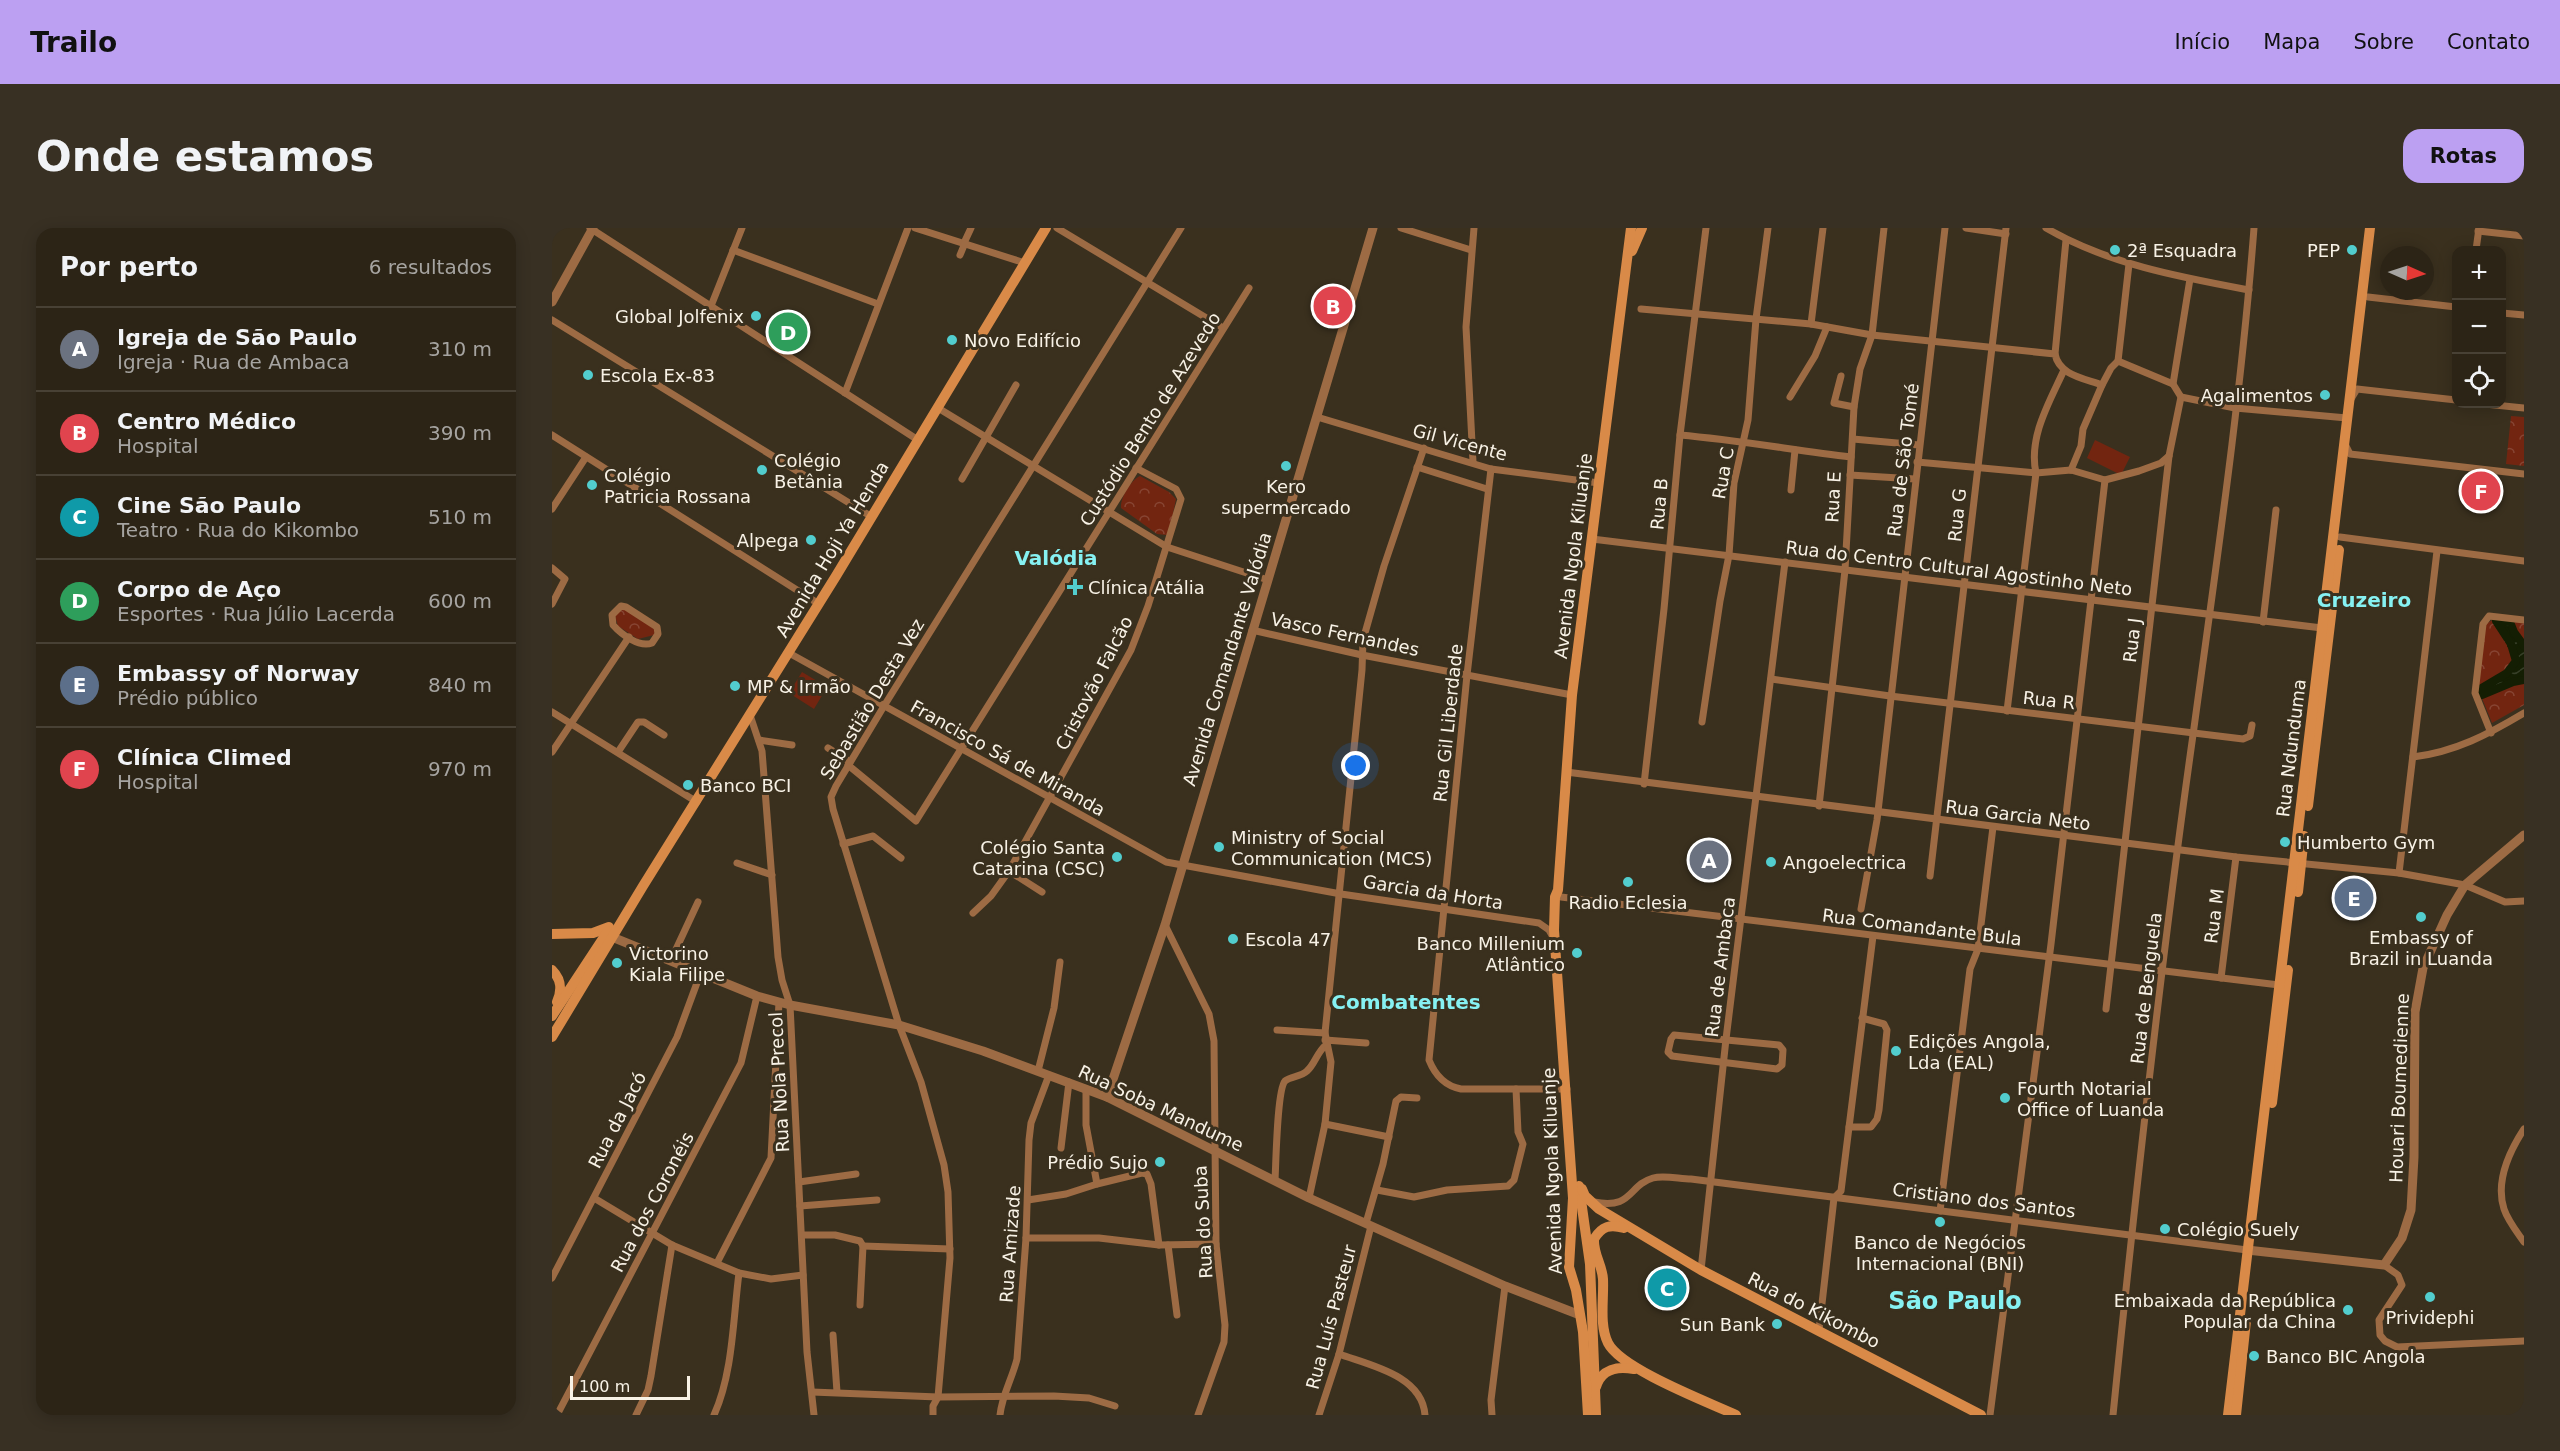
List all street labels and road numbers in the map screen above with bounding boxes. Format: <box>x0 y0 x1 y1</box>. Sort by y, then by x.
street label: Custódio Bento de Azevedo <box>1075 308 1225 530</box>
street label: Rua de São Tomé <box>1883 382 1923 538</box>
street label: Gil Vicente <box>1410 419 1510 465</box>
street label: Rua C <box>1708 445 1738 501</box>
street label: Avenida Ngola Kiluanje <box>1550 452 1596 660</box>
street label: Avenida Hoji Ya Henda <box>771 457 893 641</box>
street label: Rua E <box>1821 471 1845 523</box>
street label: Rua B <box>1646 477 1672 531</box>
street label: Rua G <box>1944 487 1970 543</box>
street label: Avenida Comandante Valódia <box>1178 530 1276 788</box>
street label: Rua do Centro Cultural Agostinho Neto <box>1785 536 2133 600</box>
street label: Vasco Fernandes <box>1269 608 1421 660</box>
street label: Cristovão Falcão <box>1051 613 1137 753</box>
street label: Sebastião Desta Vez <box>816 615 928 783</box>
street label: Rua J <box>2119 616 2145 664</box>
street label: Rua Gil Liberdade <box>1429 643 1467 803</box>
street label: Rua Ndunduma <box>2272 678 2310 818</box>
street label: Rua R <box>2022 687 2076 713</box>
street label: Francisco Sá de Miranda <box>907 696 1109 820</box>
street label: Rua Garcia Neto <box>1944 796 2092 834</box>
street label: Garcia da Horta <box>1361 871 1505 913</box>
street label: Rua M <box>2200 887 2228 945</box>
street label: Rua de Ambaca <box>1701 896 1739 1038</box>
street label: Rua Comandante Bula <box>1821 904 2023 950</box>
street label: Rua de Benguela <box>2126 911 2166 1065</box>
street label: Houari Boumedienne <box>2385 993 2413 1183</box>
street label: Rua Nola Precol <box>765 1011 793 1153</box>
street label: Rua Soba Mandume <box>1075 1060 1247 1156</box>
street label: Avenida Ngola Kiluanje <box>1538 1067 1566 1275</box>
street label: Rua da Jacó <box>584 1068 650 1172</box>
street label: Rua dos Coronéis <box>606 1128 698 1276</box>
street label: Rua do Suba <box>1190 1165 1216 1279</box>
street label: Cristiano dos Santos <box>1891 1178 2077 1222</box>
street label: Rua Amizade <box>995 1185 1025 1303</box>
street label: Rua Luís Pasteur <box>1302 1242 1361 1391</box>
street label: Rua do Kikombo <box>1744 1268 1884 1352</box>

